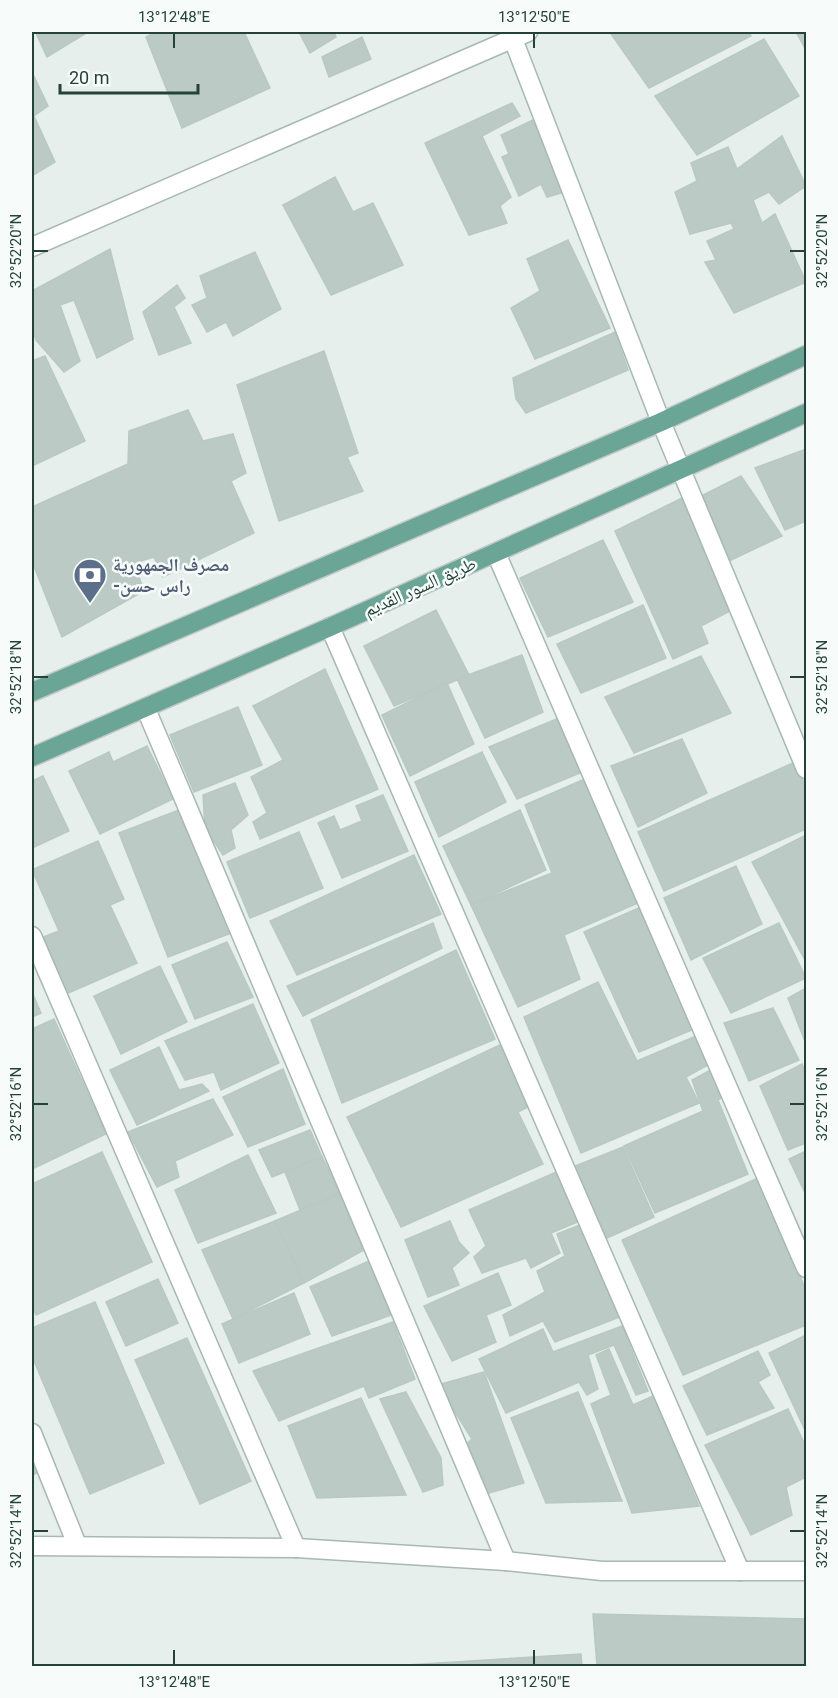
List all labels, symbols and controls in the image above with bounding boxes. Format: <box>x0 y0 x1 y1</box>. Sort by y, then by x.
text: 13°12'48"E <box>138 8 211 26</box>
text: 13°12'50"E <box>498 8 571 26</box>
scale bar <box>60 57 198 95</box>
text: 20 m <box>69 67 109 88</box>
text: 32°52'20"N <box>7 214 25 288</box>
text: 32°52'20"N <box>813 214 831 288</box>
street label: طريق السور القديم <box>360 552 480 622</box>
place label: مصرف الجمهورية -راس حسن <box>113 554 229 597</box>
bank icon: مصرف الجمهورية -راس حسن <box>72 557 108 604</box>
text: 32°52'18"N <box>7 640 25 714</box>
text: 32°52'18"N <box>813 640 831 714</box>
text: 32°52'16"N <box>7 1067 25 1141</box>
text: 32°52'16"N <box>813 1067 831 1141</box>
text: 32°52'14"N <box>7 1494 25 1568</box>
text: 32°52'14"N <box>813 1494 831 1568</box>
text: 13°12'48"E <box>138 1673 211 1691</box>
text: 13°12'50"E <box>498 1673 571 1691</box>

